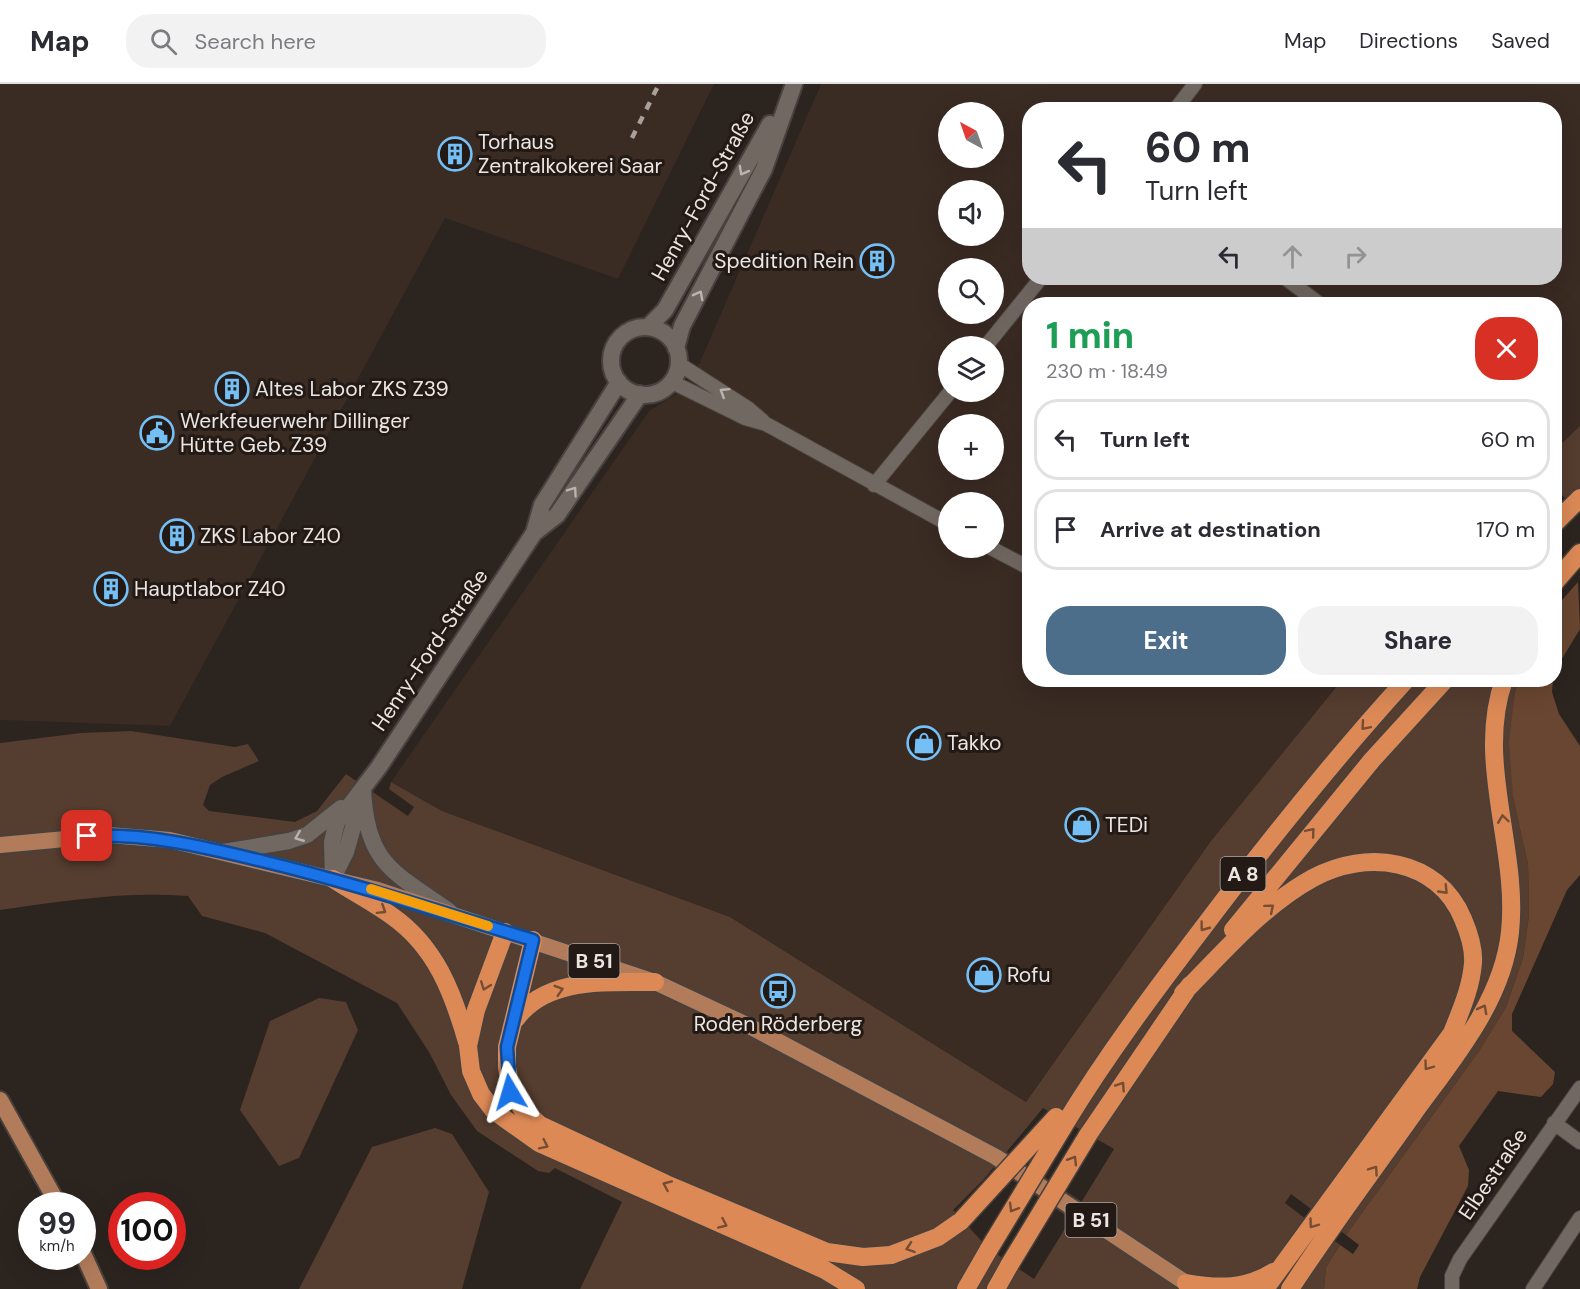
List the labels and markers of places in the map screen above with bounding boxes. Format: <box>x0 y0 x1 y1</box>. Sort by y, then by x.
place label: Torhaus Zentralkokerei Saar <box>478 128 662 180</box>
building icon: Torhaus Zentralkokerei Saar <box>437 136 473 172</box>
building icon: Spedition Rein <box>859 243 895 279</box>
place label: Spedition Rein <box>714 247 854 275</box>
building icon: Altes Labor ZKS Z39 <box>214 371 250 407</box>
place label: Altes Labor ZKS Z39 <box>255 375 449 403</box>
place label: Werkfeuerwehr Dillinger Hütte Geb. Z39 <box>180 407 410 459</box>
public building icon: Werkfeuerwehr Dillinger Hütte Geb. Z39 <box>139 415 175 451</box>
building icon: ZKS Labor Z40 <box>159 518 195 554</box>
place label: ZKS Labor Z40 <box>200 522 341 550</box>
building icon: Hauptlabor Z40 <box>93 571 129 607</box>
place label: Hauptlabor Z40 <box>134 575 286 603</box>
shop icon: Takko <box>906 725 942 761</box>
place label: Takko <box>947 729 1002 757</box>
shop icon: TEDi <box>1064 807 1100 843</box>
pin <box>61 810 112 861</box>
place label: TEDi <box>1105 811 1148 839</box>
shop icon: Rofu <box>966 957 1002 993</box>
place label: Rofu <box>1007 961 1050 989</box>
bus stop icon: Roden Röderberg <box>760 973 796 1009</box>
place label: Roden Röderberg <box>694 1010 863 1038</box>

